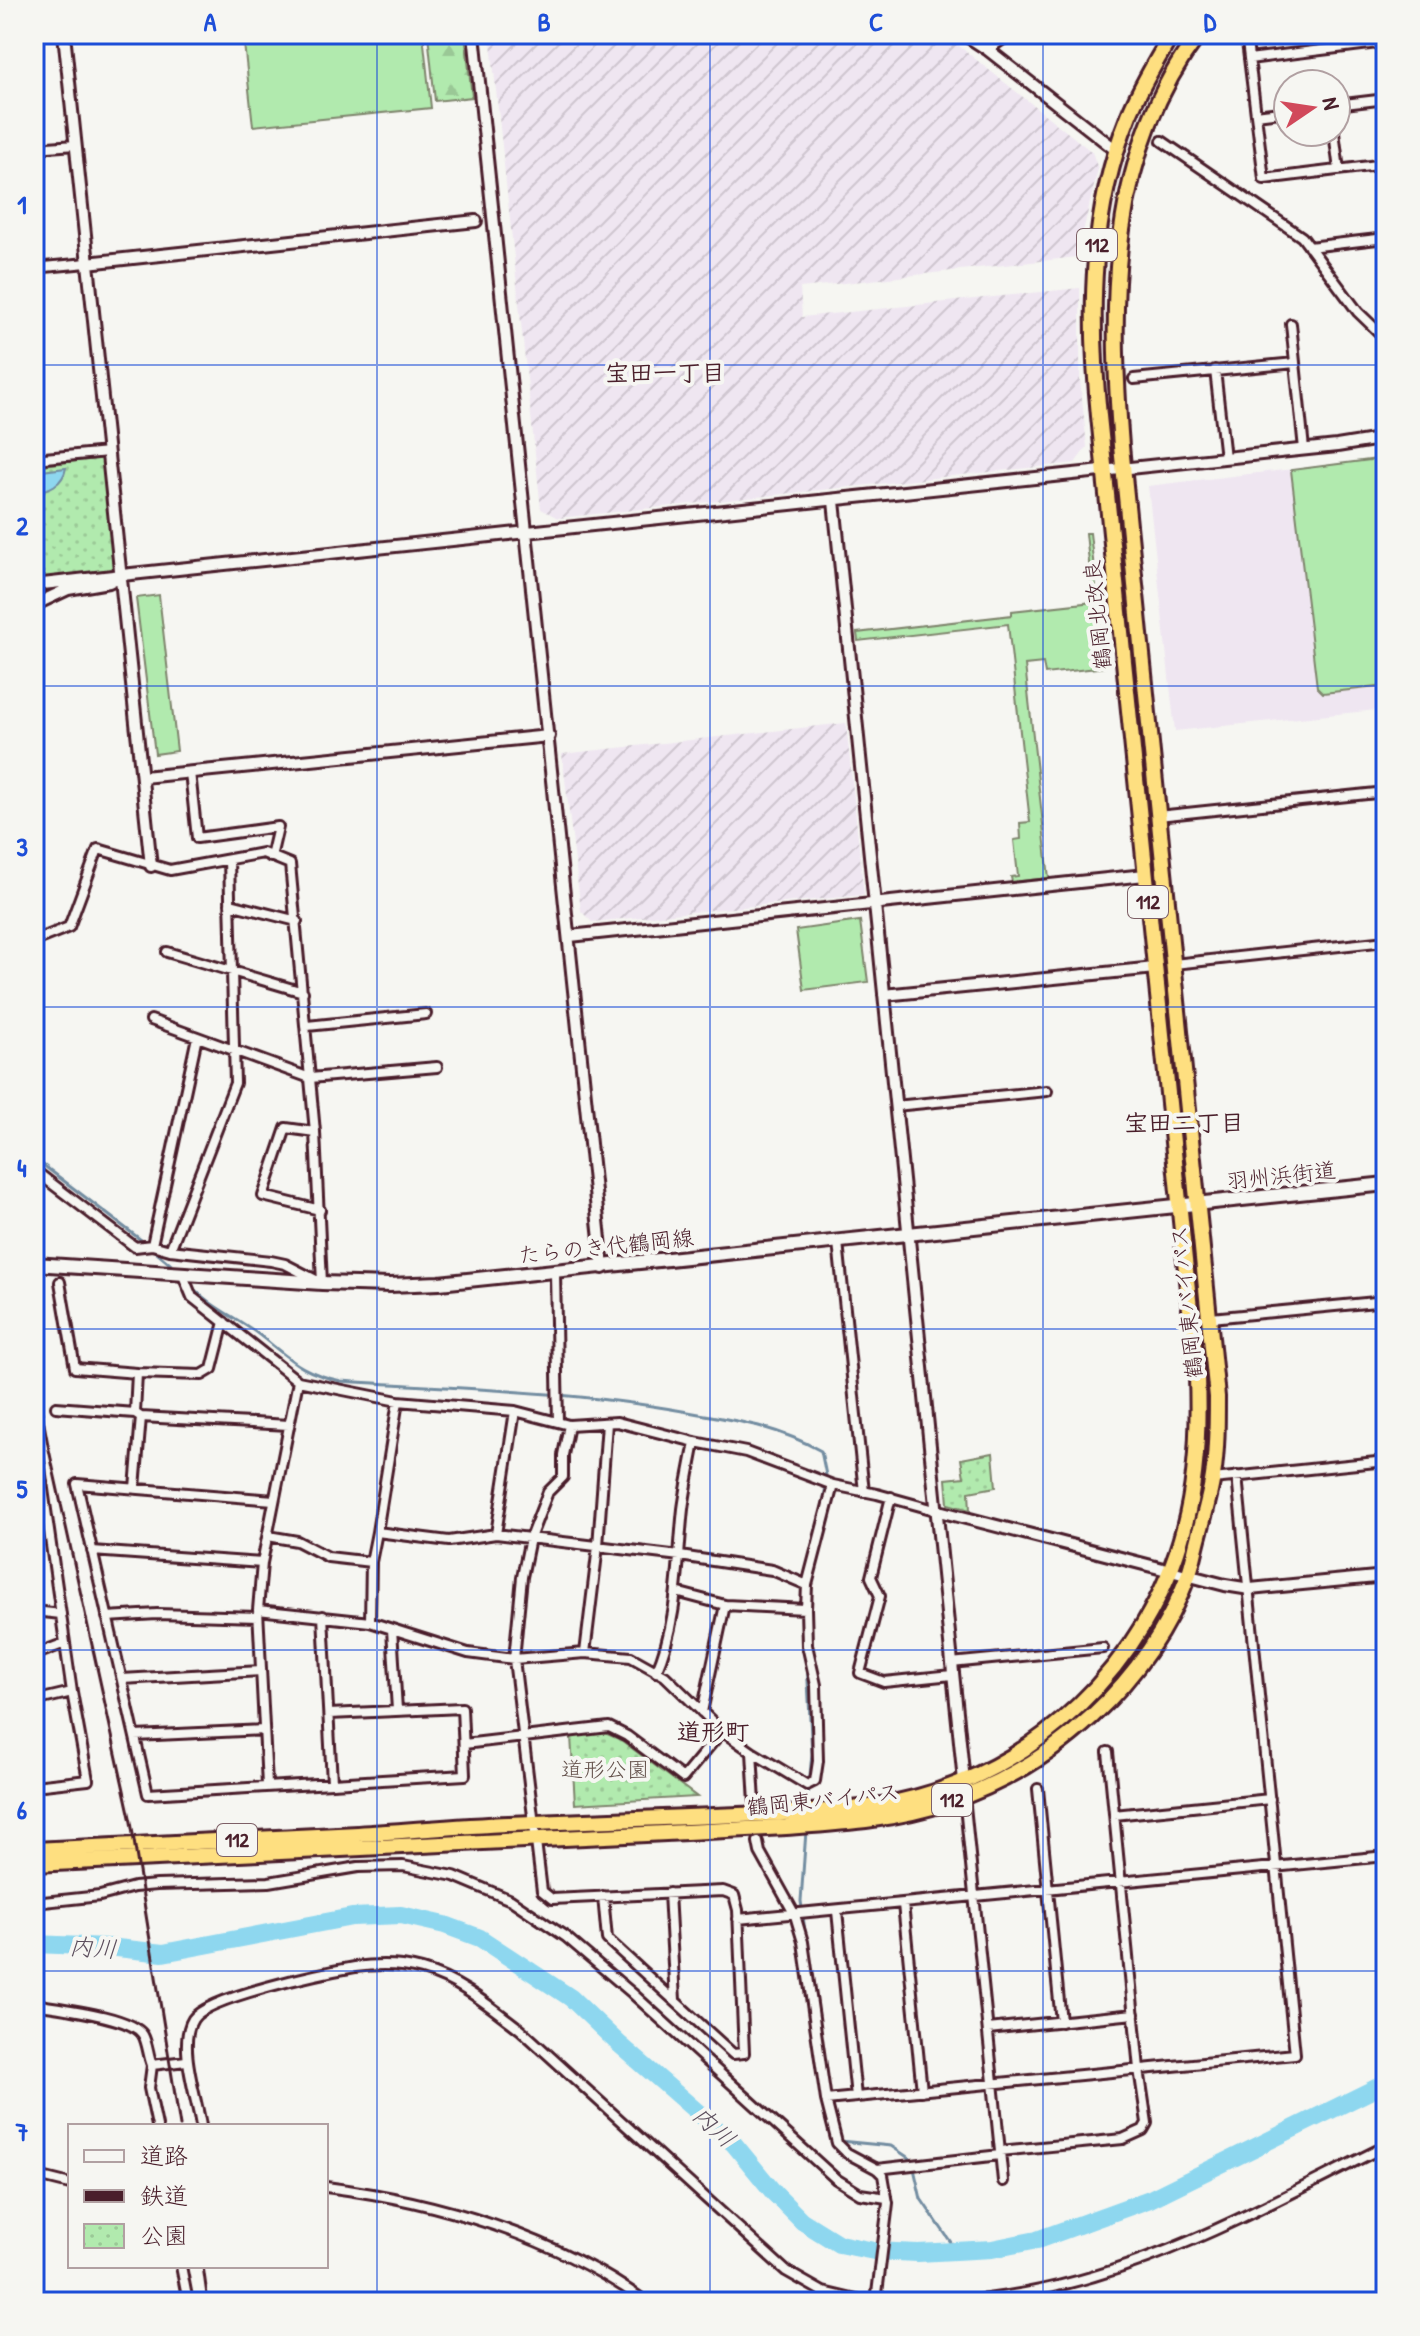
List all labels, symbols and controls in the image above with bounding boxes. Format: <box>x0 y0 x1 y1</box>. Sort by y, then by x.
text: A <box>204 4 217 39</box>
text: B <box>537 4 551 39</box>
text: C <box>869 4 883 39</box>
text: D <box>1204 4 1217 39</box>
north arrow <box>1272 68 1352 148</box>
text: N <box>1316 94 1347 113</box>
text: 1 <box>17 187 27 222</box>
road number: 112 <box>1077 229 1117 261</box>
district label: 宝田一丁目 <box>605 356 725 388</box>
text: 2 <box>16 508 29 543</box>
street label: 鶴岡北改良 <box>1076 559 1118 671</box>
text: 3 <box>16 829 28 864</box>
road number: 112 <box>1128 886 1168 918</box>
district label: 宝田二丁目 <box>1124 1106 1244 1138</box>
text: 4 <box>17 1150 27 1185</box>
street label: 羽州浜街道 <box>1225 1154 1337 1196</box>
street label: たらのき代鶴岡線 <box>517 1222 695 1270</box>
street label: 鶴岡東バイパス <box>1163 1224 1209 1380</box>
text: 5 <box>17 1471 28 1506</box>
district label: 道形町 <box>677 1715 749 1747</box>
park label: 道形公園 <box>561 1754 649 1784</box>
street label: 鶴岡東バイパス <box>745 1776 901 1822</box>
road number: 112 <box>932 1784 972 1816</box>
text: 6 <box>17 1792 28 1827</box>
road number: 112 <box>217 1824 257 1856</box>
water label: 内川 <box>68 1929 118 1965</box>
water label: 内川 <box>686 2098 743 2154</box>
text: 7 <box>15 2114 29 2149</box>
legend <box>68 2124 328 2268</box>
text: 道路 <box>140 2139 188 2171</box>
text: 鉄道 <box>140 2179 188 2211</box>
text: 公園 <box>140 2219 188 2251</box>

